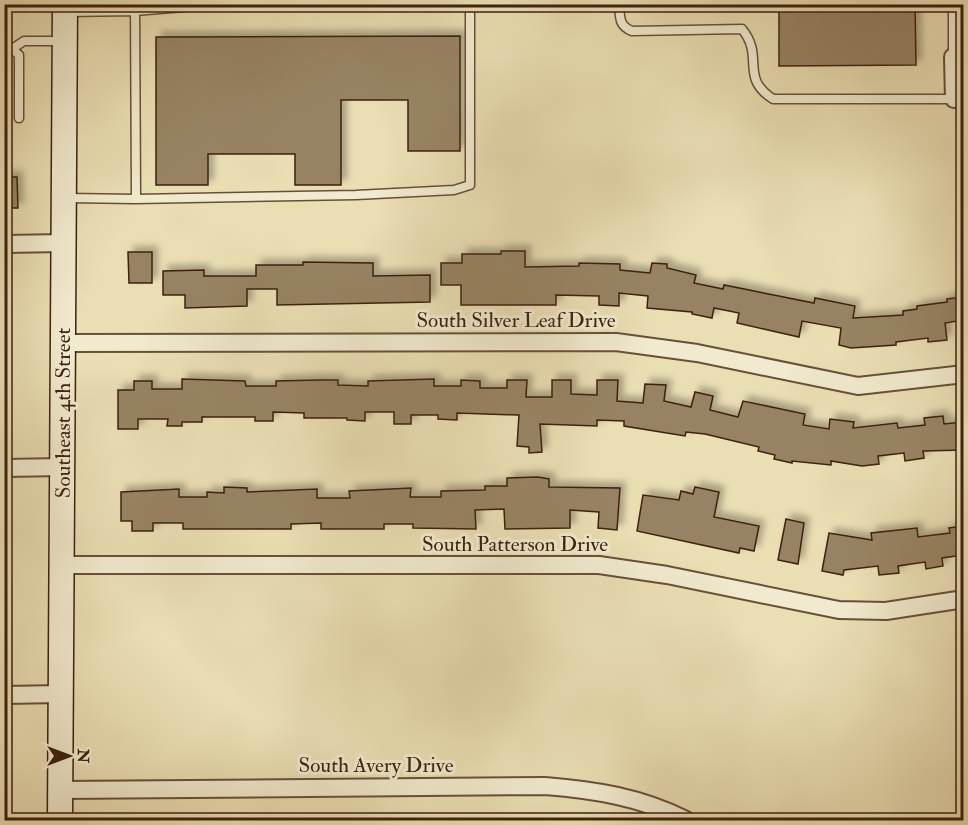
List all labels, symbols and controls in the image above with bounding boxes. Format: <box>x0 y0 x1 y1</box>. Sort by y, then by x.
street label: South Silver Leaf Drive <box>416 307 616 334</box>
street label: Southeast 4th Street <box>50 328 77 498</box>
street label: South Patterson Drive <box>422 531 608 558</box>
north arrow <box>39 726 99 786</box>
text: N <box>73 748 93 764</box>
street label: South Avery Drive <box>299 752 454 779</box>

